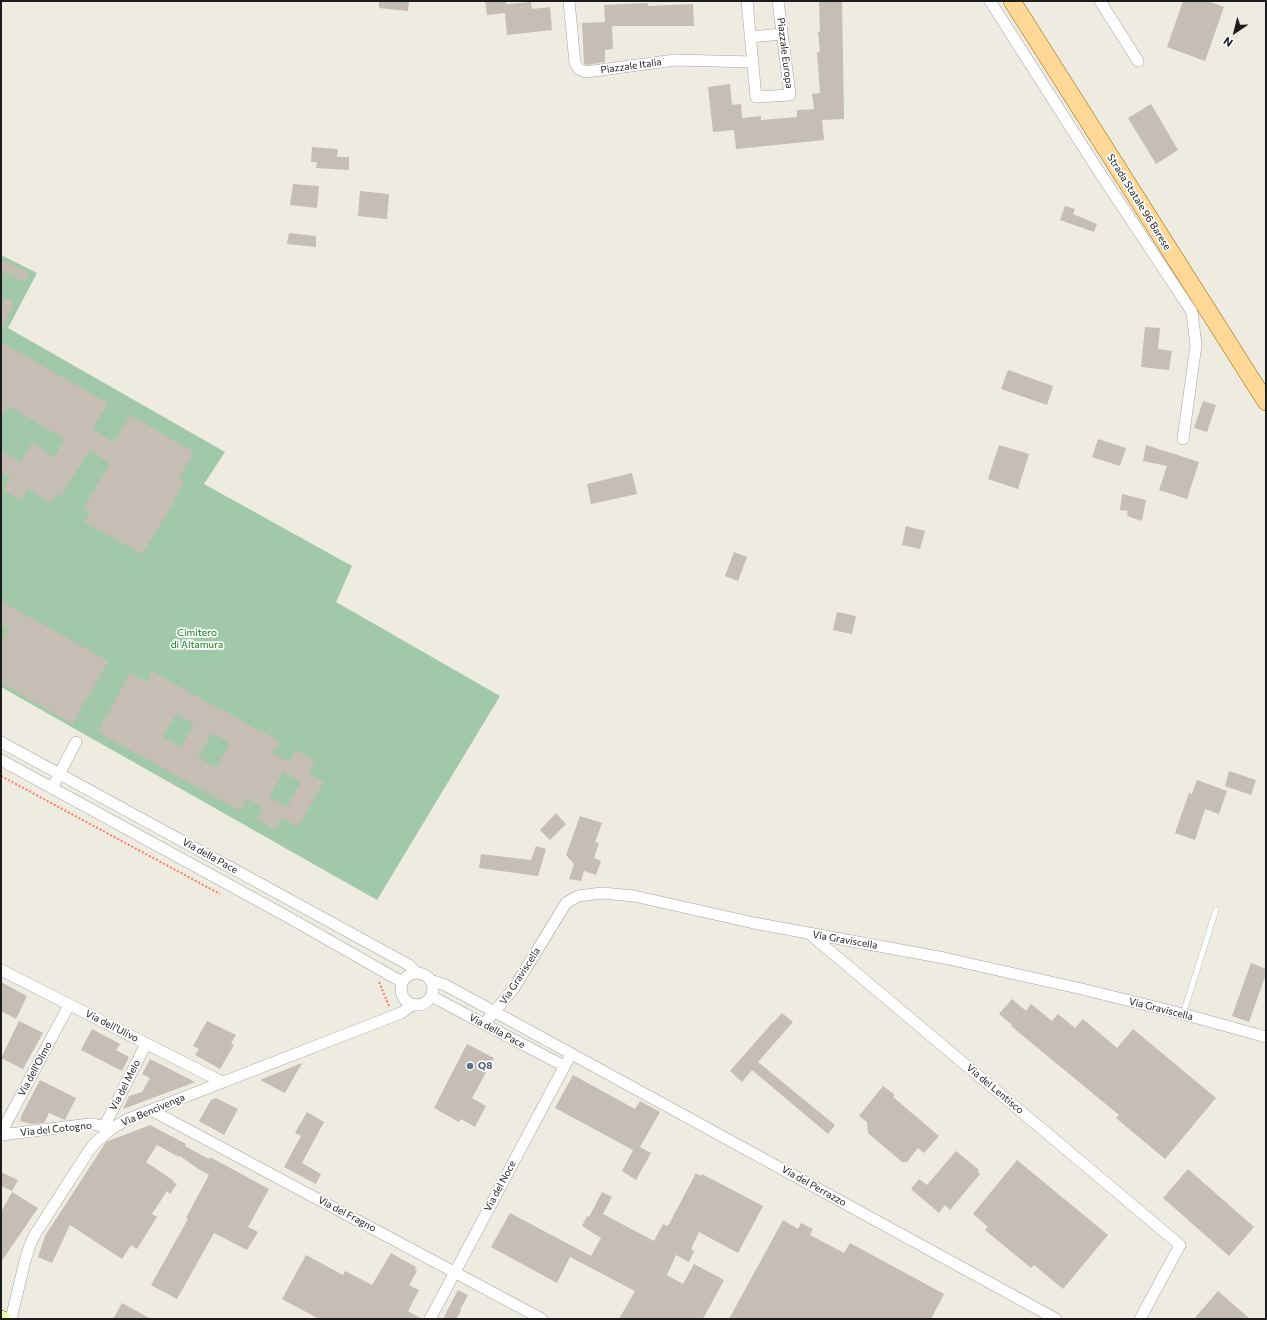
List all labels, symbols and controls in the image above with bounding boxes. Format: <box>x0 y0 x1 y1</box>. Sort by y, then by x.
north arrow <box>1215 12 1255 52</box>
street label: Piazzale Europa <box>775 17 795 89</box>
text: N <box>1221 35 1235 50</box>
street label: Piazzale Italia <box>600 56 662 76</box>
street label: Strada Statale 96 Barese <box>1105 152 1173 252</box>
park label: Cimitero di Altamura <box>171 627 223 650</box>
street label: Via della Pace <box>180 836 240 876</box>
street label: Via Graviscella <box>812 928 878 952</box>
street label: Via Graviscella <box>497 945 543 1007</box>
street label: Via Graviscella <box>1128 995 1194 1023</box>
street label: Via dell'Ulivo <box>83 1007 141 1045</box>
street label: Via della Pace <box>467 1011 527 1051</box>
street label: Via dell'Olmo <box>16 1040 54 1098</box>
street label: Via del Melo <box>107 1058 143 1112</box>
place label: Q8 <box>478 1060 492 1072</box>
marker: Q8 <box>465 1061 475 1071</box>
street label: Via del Lentisco <box>964 1062 1026 1116</box>
street label: Via Bencivenga <box>119 1091 187 1129</box>
street label: Via del Cotogno <box>20 1119 92 1139</box>
street label: Via del Noce <box>482 1159 518 1213</box>
street label: Via del Perrazzo <box>779 1163 849 1209</box>
street label: Via del Fragno <box>316 1194 378 1234</box>

